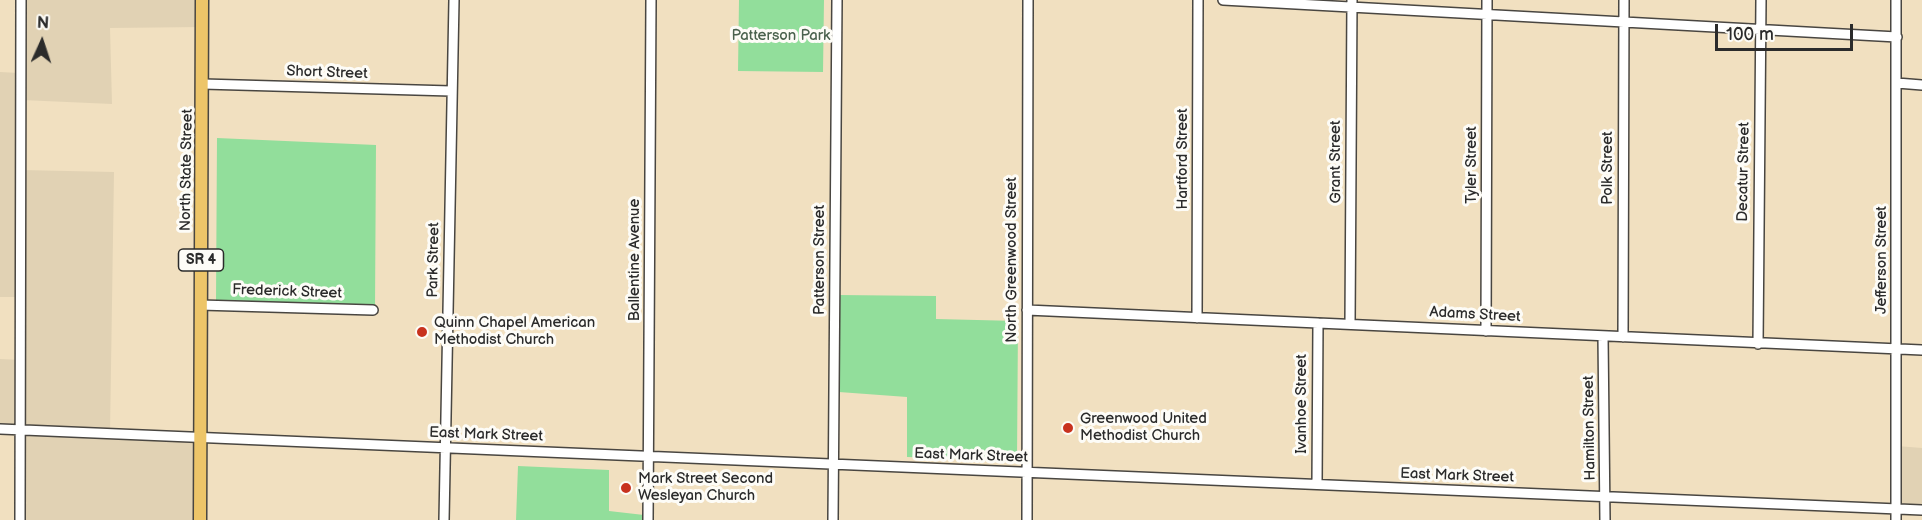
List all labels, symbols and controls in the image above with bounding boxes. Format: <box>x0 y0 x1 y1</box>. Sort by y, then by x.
north arrow <box>12 12 72 72</box>
scale bar <box>1718 12 1856 50</box>
text: N <box>36 14 49 33</box>
text: 100 m <box>1726 24 1774 45</box>
park label: Patterson Park <box>732 27 830 45</box>
street label: Short Street <box>286 63 368 83</box>
street label: Hartford Street <box>1174 108 1192 210</box>
street label: North State Street <box>177 109 197 231</box>
street label: Grant Street <box>1327 120 1345 204</box>
street label: Decatur Street <box>1734 122 1754 222</box>
street label: Tyler Street <box>1463 126 1481 204</box>
street label: Polk Street <box>1599 131 1617 205</box>
street label: North Greenwood Street <box>1003 177 1021 343</box>
street label: Ballentine Avenue <box>626 199 644 321</box>
street label: Patterson Street <box>811 205 829 315</box>
street label: Jefferson Street <box>1873 206 1891 314</box>
street label: Park Street <box>424 222 444 298</box>
road number: SR 4 <box>178 249 224 271</box>
street label: Frederick Street <box>232 281 342 303</box>
street label: Adams Street <box>1429 304 1521 326</box>
place label: Quinn Chapel American Methodist Church <box>434 314 595 349</box>
marker: Quinn Chapel American Methodist Church <box>415 325 429 339</box>
street label: Ivanhoe Street <box>1293 354 1311 454</box>
street label: Hamilton Street <box>1580 375 1600 481</box>
place label: Greenwood United Methodist Church <box>1080 410 1207 445</box>
marker: Greenwood United Methodist Church <box>1061 421 1075 435</box>
street label: East Mark Street <box>429 424 543 446</box>
street label: East Mark Street <box>914 445 1028 467</box>
street label: East Mark Street <box>1400 465 1514 487</box>
place label: Mark Street Second Wesleyan Church <box>638 470 773 505</box>
marker: Mark Street Second Wesleyan Church <box>619 481 633 495</box>

